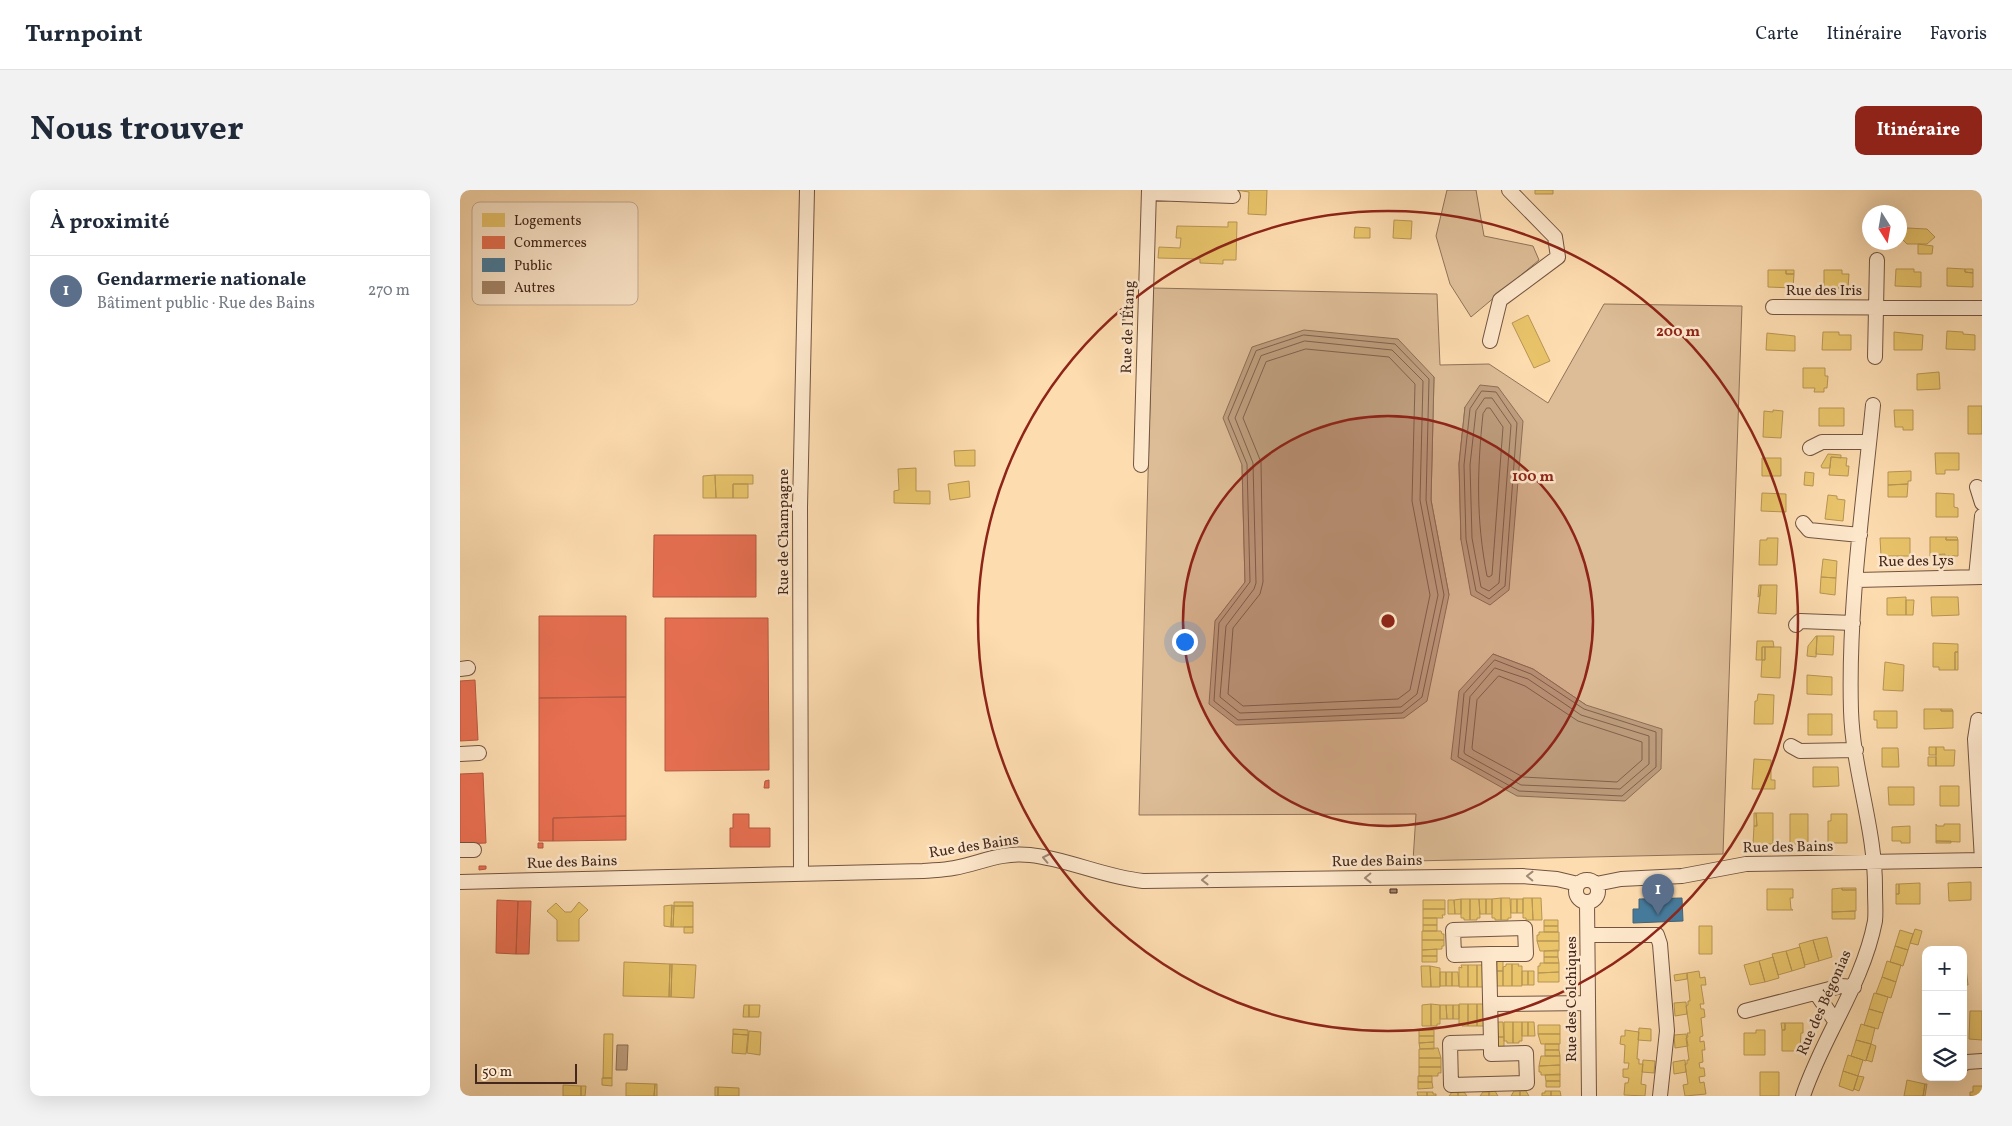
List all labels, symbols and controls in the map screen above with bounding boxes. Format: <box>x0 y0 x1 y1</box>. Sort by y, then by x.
text: Turnpoint <box>25 18 143 52</box>
text: Carte <box>1755 22 1798 47</box>
text: Itinéraire <box>1826 22 1902 47</box>
text: Favoris <box>1930 22 1987 47</box>
text: Nous trouver <box>30 106 244 154</box>
button: Itinéraire <box>1855 106 1982 155</box>
legend <box>472 202 638 305</box>
north arrow <box>1862 205 1907 250</box>
text: À proximité <box>50 208 169 237</box>
text: Logements <box>514 212 581 231</box>
text: Commerces <box>514 234 587 253</box>
text: Public <box>514 257 552 276</box>
text: Gendarmerie nationale <box>97 267 306 293</box>
text: Autres <box>514 279 555 298</box>
text: 1 <box>63 280 69 302</box>
text: 270 m <box>368 280 410 302</box>
street label: Rue de l'Étang <box>1117 280 1141 374</box>
street label: Rue des Iris <box>1786 281 1862 302</box>
text: Bâtiment public · Rue des Bains <box>97 293 315 315</box>
text: 200 m <box>1656 322 1700 343</box>
text: 100 m <box>1512 467 1555 488</box>
street label: Rue de Champagne <box>774 469 795 595</box>
street label: Rue des Lys <box>1878 551 1954 573</box>
centre of rings <box>1379 612 1397 630</box>
your location <box>1172 629 1198 655</box>
street label: Rue des Bains <box>928 830 1020 864</box>
street label: Rue des Bains <box>1743 837 1833 859</box>
street label: Rue des Bains <box>526 851 618 875</box>
street label: Rue des Bains <box>1332 851 1422 873</box>
one-way arrow <box>1041 853 1050 864</box>
one-way arrow <box>1526 871 1534 882</box>
one-way arrow <box>1363 873 1371 883</box>
pin: 1 <box>1642 874 1674 915</box>
one-way arrow <box>1201 875 1208 885</box>
street label: Rue des Colchiques <box>1562 936 1583 1062</box>
map controls <box>1922 946 1967 1081</box>
button: + <box>1922 946 1967 991</box>
street label: Rue des Bégonias <box>1792 947 1858 1059</box>
button: − <box>1922 991 1967 1036</box>
button: layers <box>1922 1036 1967 1081</box>
scale bar <box>475 1061 578 1084</box>
text: 50 m <box>482 1063 512 1082</box>

